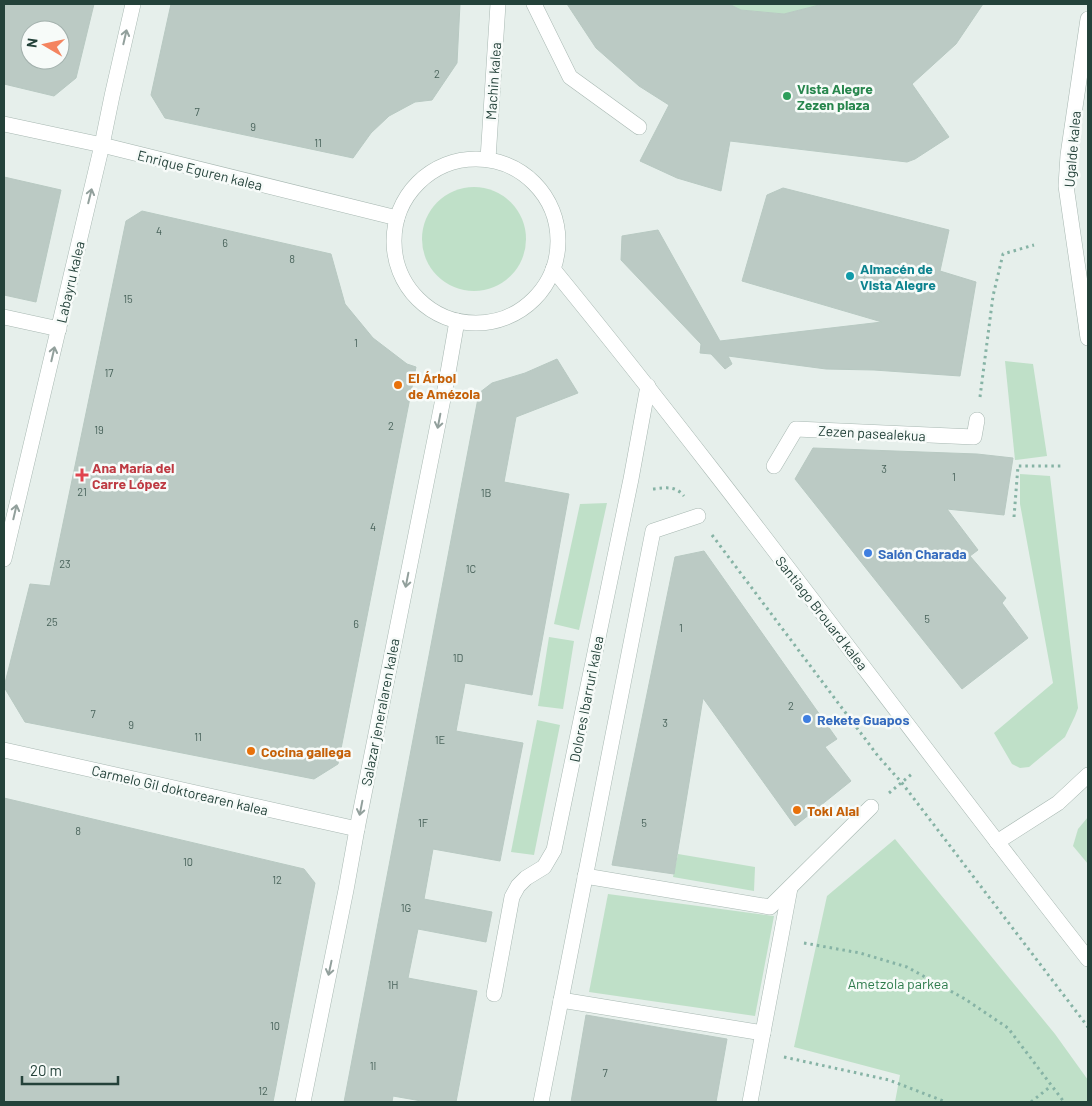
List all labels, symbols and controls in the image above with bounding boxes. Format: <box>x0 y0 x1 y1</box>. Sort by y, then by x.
north arrow <box>20 20 70 70</box>
one-way arrow <box>121 30 130 46</box>
text: N <box>23 37 41 49</box>
street label: Machin kalea <box>482 42 504 120</box>
house number: 2 <box>434 67 440 80</box>
place label: Vista Alegre Zezen plaza <box>797 80 873 113</box>
marker: Vista Alegre Zezen plaza <box>781 90 793 102</box>
house number: 7 <box>194 105 200 118</box>
street label: Ugalde kalea <box>1060 110 1084 188</box>
house number: 9 <box>250 120 256 133</box>
house number: 11 <box>314 136 322 149</box>
street label: Enrique Eguren kalea <box>136 146 264 194</box>
one-way arrow <box>86 188 95 204</box>
house number: 4 <box>156 224 162 237</box>
house number: 6 <box>222 236 228 249</box>
street label: Labayru kalea <box>52 239 88 325</box>
house number: 8 <box>289 252 295 265</box>
place label: Almacén de Vista Alegre <box>860 260 936 293</box>
marker: Almacén de Vista Alegre <box>844 270 856 282</box>
house number: 15 <box>123 292 133 305</box>
house number: 1 <box>354 336 358 349</box>
one-way arrow <box>49 346 58 362</box>
house number: 17 <box>104 366 114 379</box>
place label: El Árbol de Amézola <box>408 369 480 402</box>
marker: El Árbol de Amézola <box>392 379 404 391</box>
one-way arrow <box>433 413 443 429</box>
house number: 2 <box>388 419 394 432</box>
street label: Zezen pasealekua <box>818 422 926 444</box>
house number: 19 <box>94 423 104 436</box>
place label: Ana María del Carre López <box>92 459 175 492</box>
house number: 3 <box>881 462 887 475</box>
marker: Ana María del Carre López <box>76 469 88 481</box>
house number: 1 <box>952 470 956 483</box>
house number: 21 <box>77 485 87 498</box>
house number: 1B <box>481 486 491 499</box>
one-way arrow <box>11 504 20 520</box>
house number: 4 <box>370 520 376 533</box>
place label: Salón Charada <box>878 545 967 562</box>
marker: Salón Charada <box>862 547 874 559</box>
street label: Santiago Brouard kalea <box>772 553 872 673</box>
house number: 23 <box>59 557 71 570</box>
house number: 1C <box>466 562 476 575</box>
one-way arrow <box>401 572 411 588</box>
house number: 5 <box>924 612 930 625</box>
house number: 25 <box>46 615 58 628</box>
house number: 6 <box>353 617 359 630</box>
house number: 1 <box>679 621 683 634</box>
street label: Dolores Ibarruri kalea <box>565 634 607 764</box>
street label: Salazar jeneralaren kalea <box>357 637 403 787</box>
house number: 1D <box>453 651 464 664</box>
house number: 2 <box>788 699 794 712</box>
house number: 7 <box>90 707 96 720</box>
place label: Rekete Guapos <box>817 711 909 728</box>
marker: Rekete Guapos <box>801 713 813 725</box>
house number: 3 <box>662 716 668 729</box>
house number: 9 <box>128 718 134 731</box>
house number: 11 <box>194 730 202 743</box>
house number: 1E <box>435 733 446 746</box>
place label: Cocina gallega <box>261 743 351 760</box>
marker: Cocina gallega <box>245 745 257 757</box>
street label: Carmelo Gil doktorearen kalea <box>90 761 270 819</box>
one-way arrow <box>355 800 365 816</box>
place label: Toki Alai <box>807 802 859 819</box>
marker: Toki Alai <box>791 804 803 816</box>
house number: 1F <box>418 816 428 829</box>
house number: 5 <box>641 816 647 829</box>
house number: 8 <box>75 824 81 837</box>
house number: 10 <box>183 855 193 868</box>
house number: 12 <box>272 873 282 886</box>
house number: 1G <box>401 901 411 914</box>
one-way arrow <box>325 959 335 975</box>
park label: Ametzola parkea <box>848 975 948 992</box>
house number: 1H <box>387 978 399 991</box>
house number: 10 <box>270 1019 280 1032</box>
scale bar <box>22 1054 119 1086</box>
house number: 1I <box>370 1059 376 1072</box>
text: 20 m <box>30 1061 62 1079</box>
house number: 7 <box>602 1066 608 1079</box>
house number: 12 <box>258 1084 268 1097</box>

